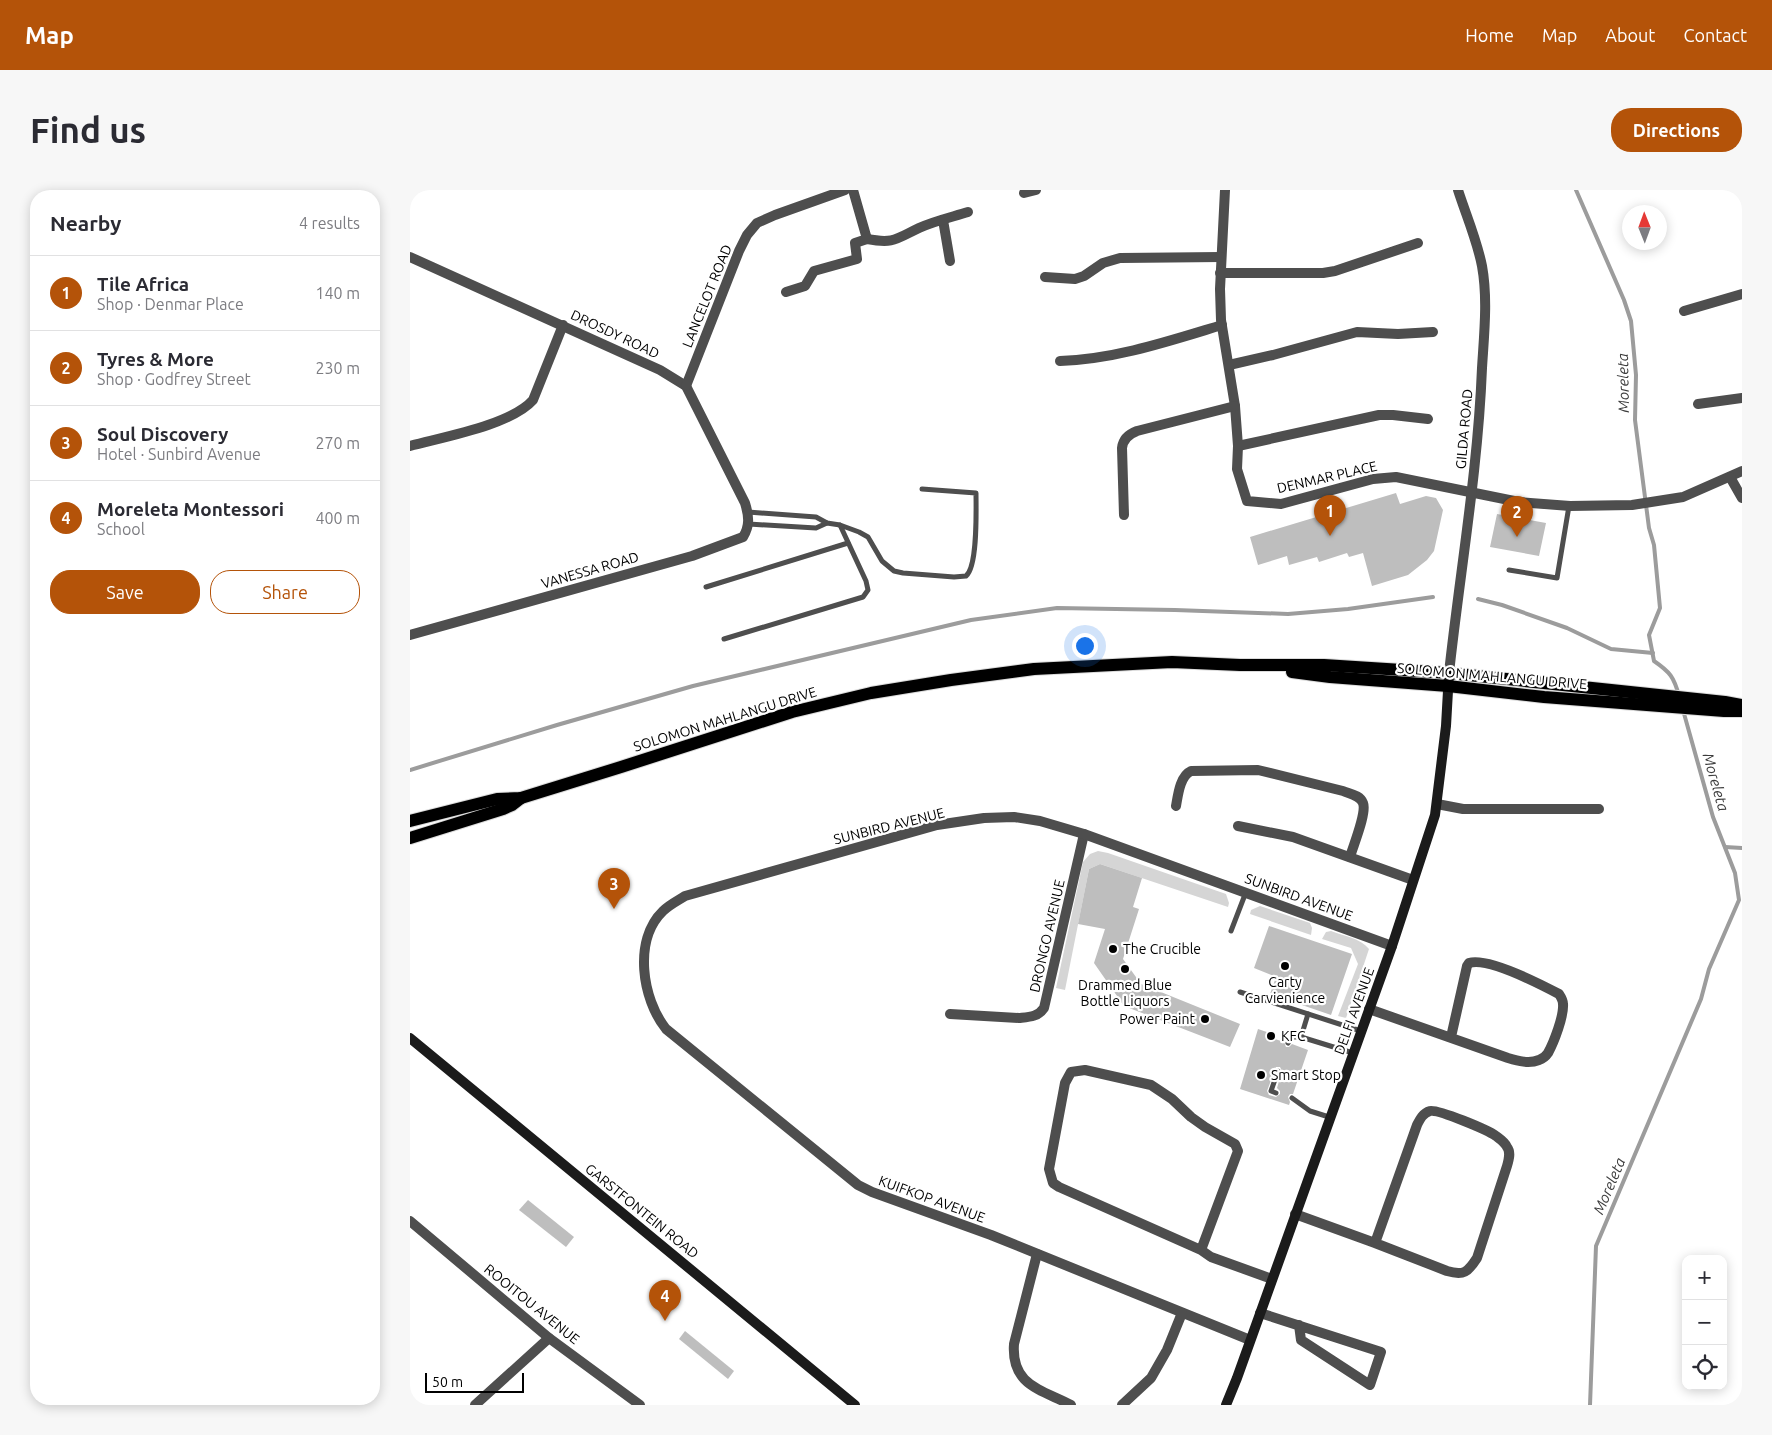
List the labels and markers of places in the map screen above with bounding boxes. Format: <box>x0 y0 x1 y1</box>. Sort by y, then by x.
pin: 1 <box>1314 495 1346 536</box>
pin: 2 <box>1501 496 1533 537</box>
pin: 3 <box>598 868 630 909</box>
place label: The Crucible <box>1123 941 1201 957</box>
marker: The Crucible <box>1107 943 1119 955</box>
marker: Carty Carvienience <box>1279 960 1291 972</box>
marker: Drammed Blue Bottle Liquors <box>1119 963 1131 975</box>
place label: Carty Carvienience <box>1245 974 1325 1006</box>
place label: Drammed Blue Bottle Liquors <box>1078 977 1172 1009</box>
place label: Power Paint <box>1119 1011 1195 1027</box>
marker: Power Paint <box>1199 1013 1211 1025</box>
place label: KFC <box>1281 1028 1306 1044</box>
marker: KFC <box>1265 1030 1277 1042</box>
place label: Smart Stop <box>1271 1067 1341 1083</box>
marker: Smart Stop <box>1255 1069 1267 1081</box>
pin: 4 <box>649 1280 681 1321</box>

